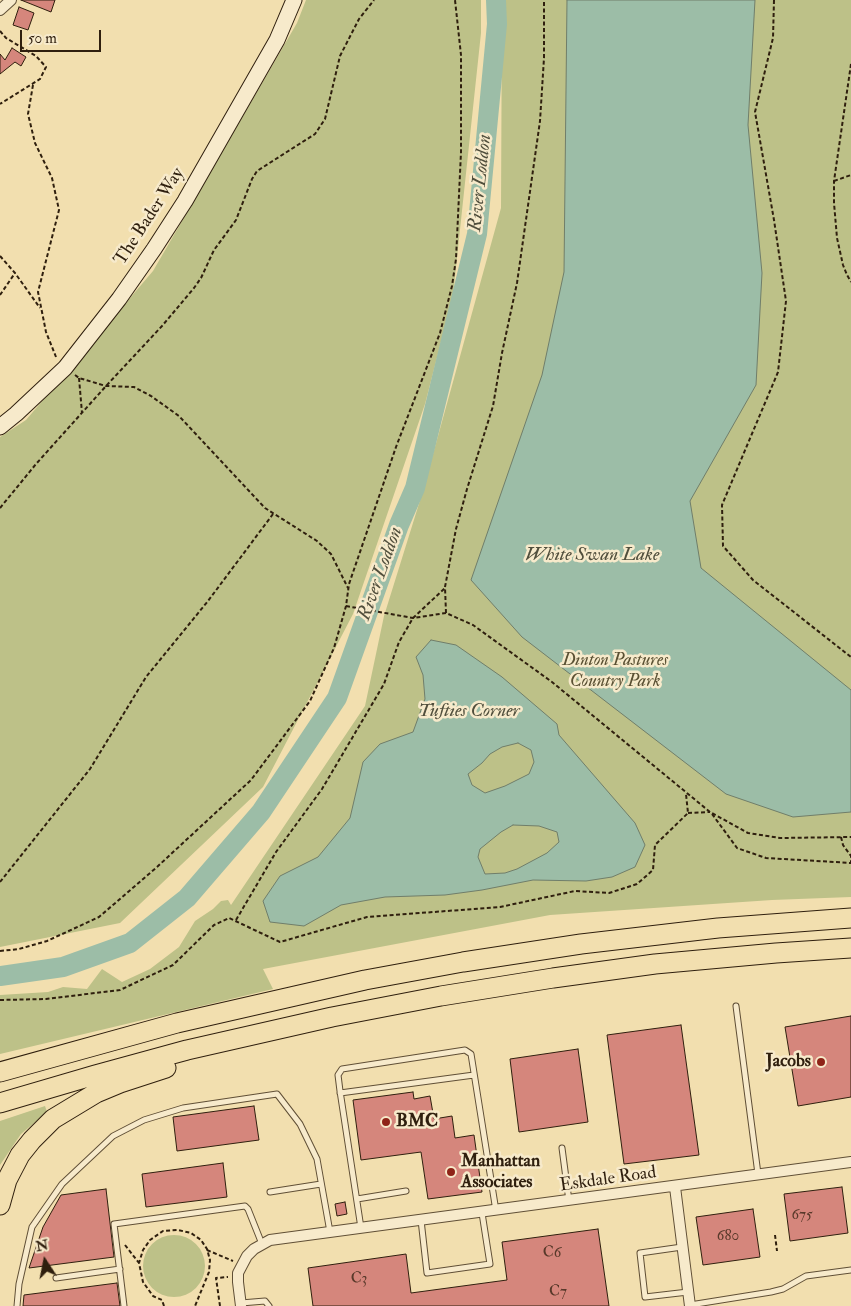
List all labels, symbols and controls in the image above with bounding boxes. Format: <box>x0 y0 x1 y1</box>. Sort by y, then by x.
scale bar <box>22 20 104 52</box>
text: 50 m <box>28 29 57 48</box>
water label: River Loddon <box>465 133 497 233</box>
street label: The Bader Way <box>110 164 190 270</box>
water label: River Loddon <box>354 524 408 624</box>
water label: White Swan Lake <box>525 545 659 567</box>
park label: Dinton Pastures Country Park <box>562 650 668 692</box>
water label: Tufties Corner <box>418 701 520 723</box>
place label: Jacobs <box>766 1051 811 1073</box>
marker: Jacobs <box>815 1056 827 1068</box>
place label: BMC <box>396 1111 438 1133</box>
marker: BMC <box>380 1116 392 1128</box>
place label: Manhattan Associates <box>461 1151 540 1194</box>
street label: Eskdale Road <box>558 1163 658 1197</box>
marker: Manhattan Associates <box>445 1166 457 1178</box>
house number: 675 <box>791 1207 813 1225</box>
house number: 680 <box>717 1228 739 1246</box>
north arrow <box>20 1236 70 1286</box>
text: N <box>34 1236 50 1255</box>
house number: C6 <box>543 1245 561 1263</box>
house number: C3 <box>351 1271 367 1289</box>
house number: C7 <box>549 1284 567 1302</box>

